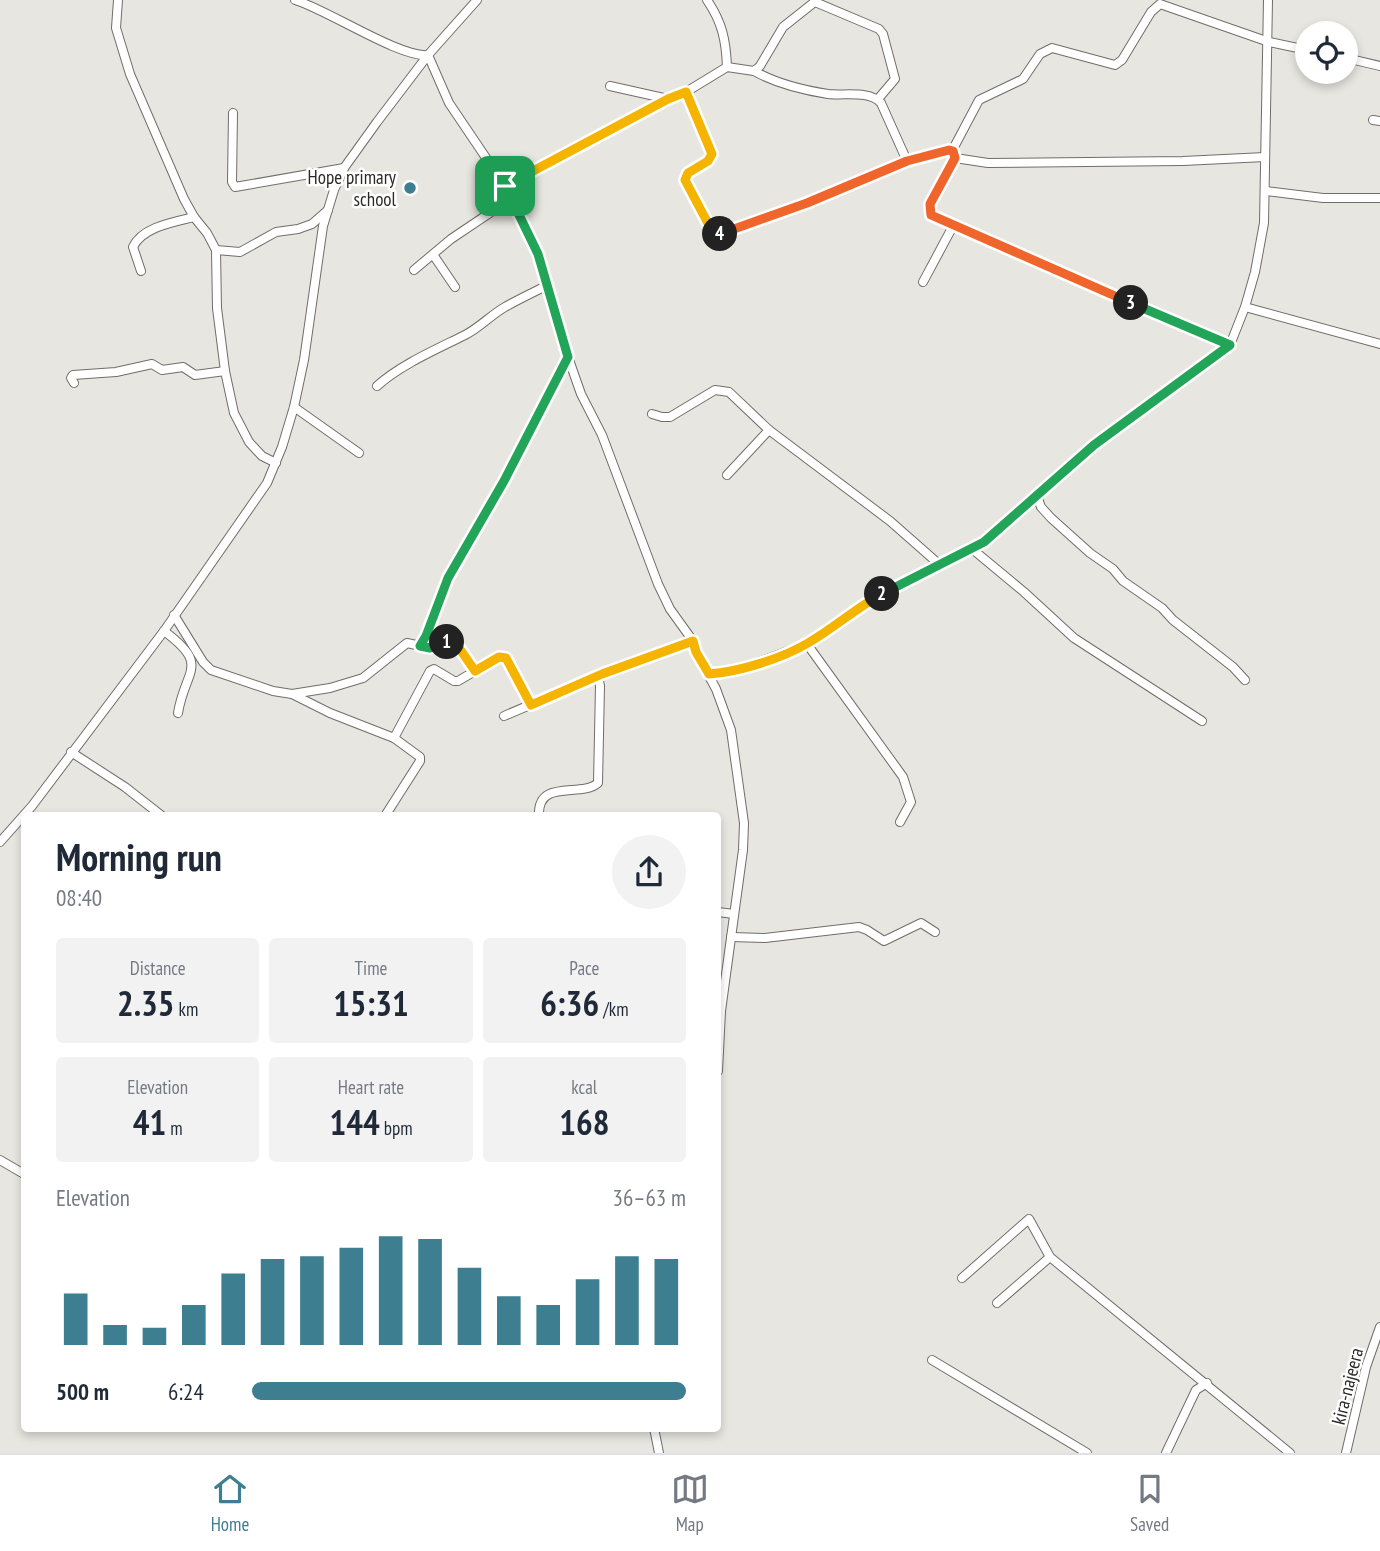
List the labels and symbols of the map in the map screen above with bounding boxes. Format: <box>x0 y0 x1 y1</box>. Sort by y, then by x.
pin <box>475 156 535 216</box>
place label: Hope primary school <box>308 165 397 211</box>
marker: Hope primary school <box>402 180 418 196</box>
pin: 4 <box>702 216 738 252</box>
pin: 3 <box>1114 286 1148 320</box>
pin: 2 <box>864 576 900 612</box>
pin: 1 <box>430 624 464 660</box>
street label: kira-najeera <box>1326 1345 1368 1427</box>

